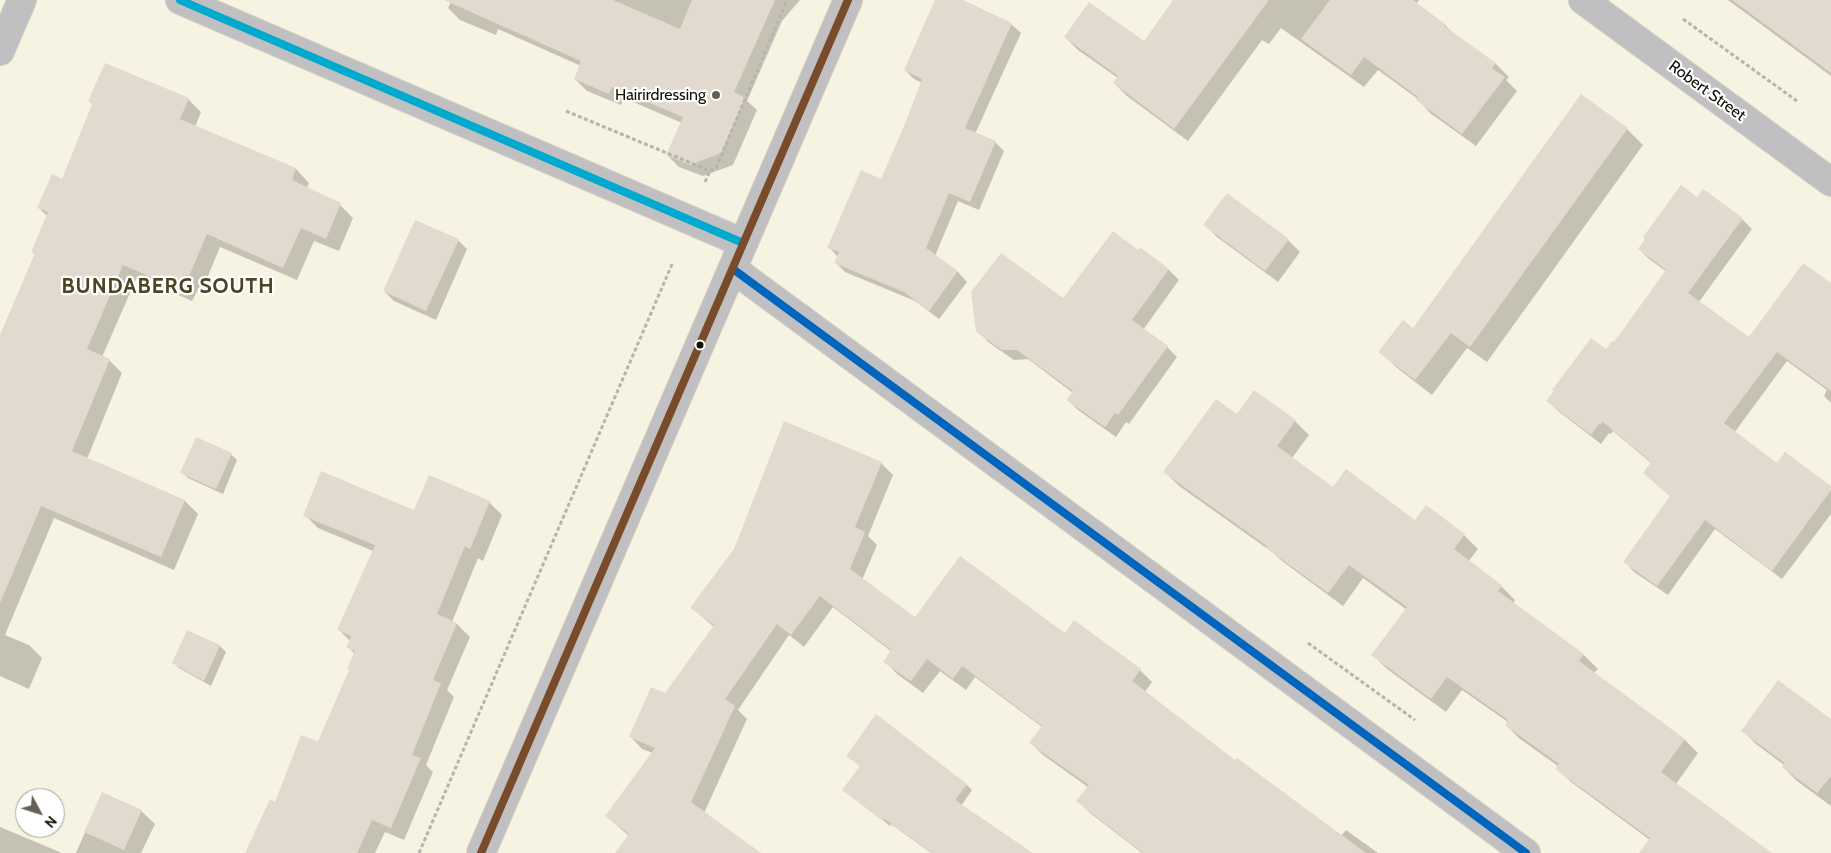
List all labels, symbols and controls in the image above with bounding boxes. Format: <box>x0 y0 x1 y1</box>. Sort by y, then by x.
street label: Robert Street <box>1665 57 1749 125</box>
place label: Hairirdressing <box>615 85 706 105</box>
marker: Hairirdressing <box>710 89 722 101</box>
district label: BUNDABERG SOUTH <box>60 274 276 300</box>
unlabelled marker <box>695 340 705 350</box>
north arrow <box>15 788 65 838</box>
text: N <box>41 812 61 832</box>

